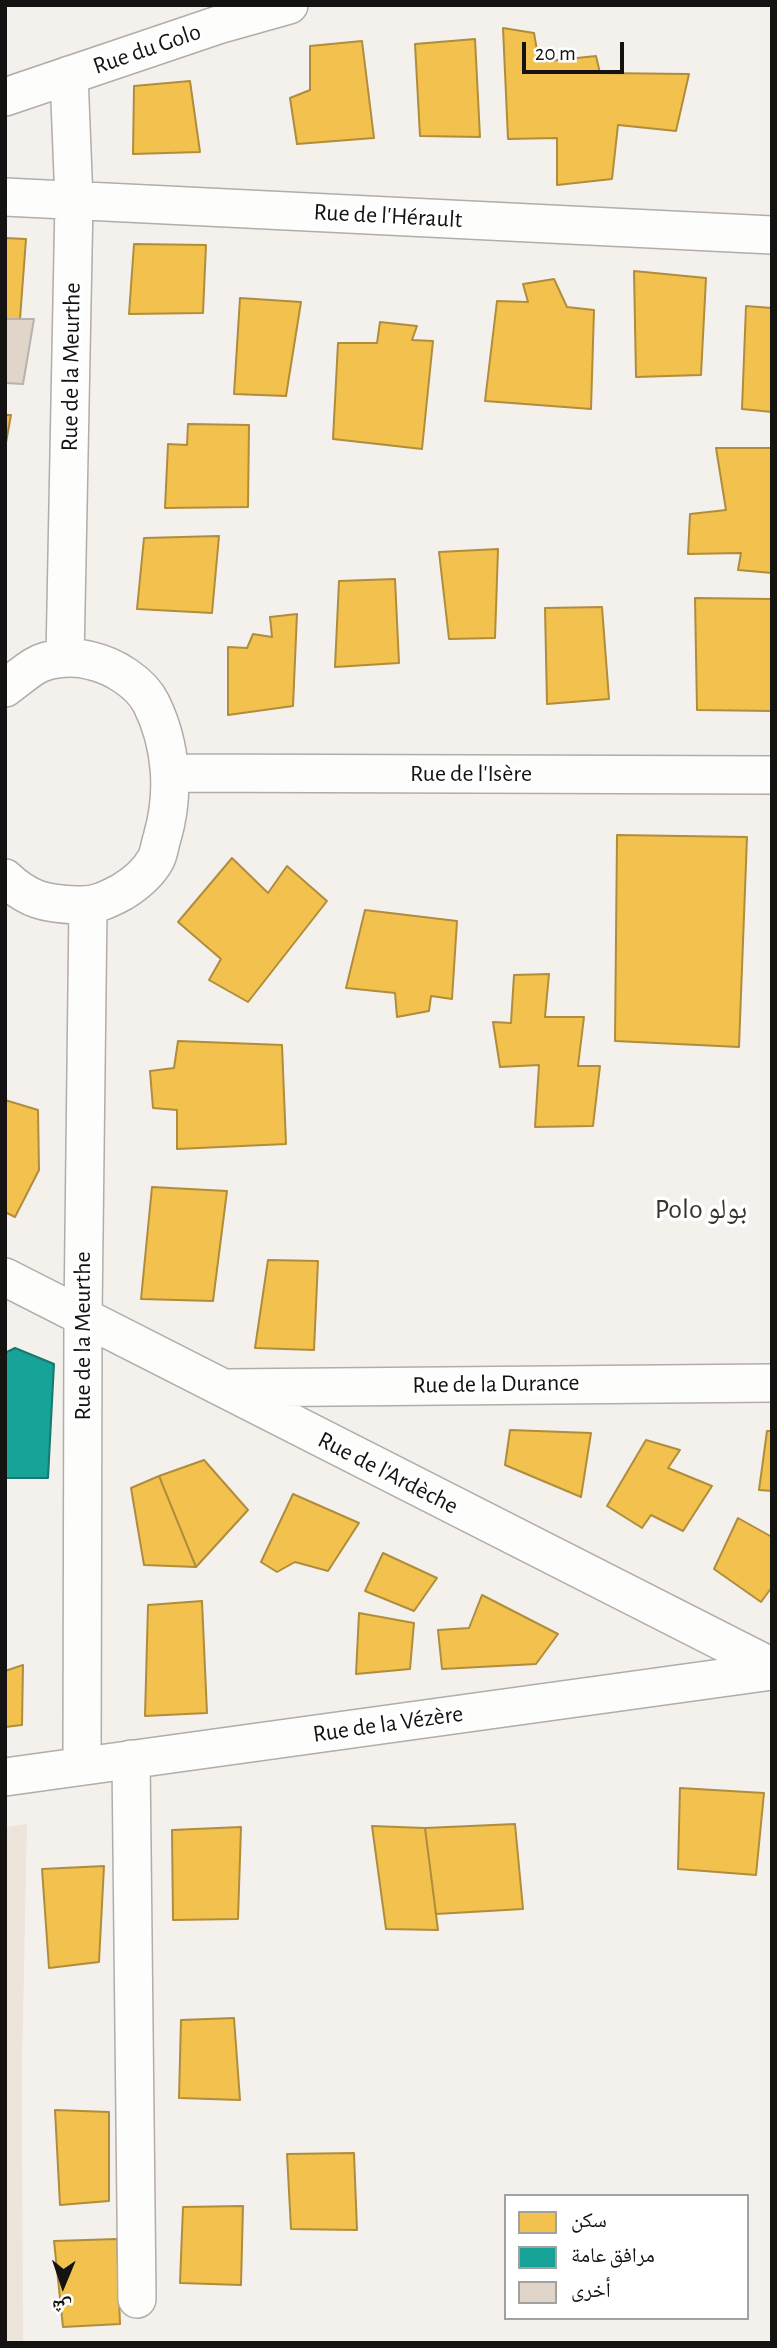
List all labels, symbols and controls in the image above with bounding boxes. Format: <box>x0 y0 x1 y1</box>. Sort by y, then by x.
street label: Rue du Golo <box>89 17 205 81</box>
scale bar <box>525 28 626 72</box>
text: 20 m <box>535 43 576 64</box>
street label: Rue de l'Hérault <box>313 198 463 234</box>
street label: Rue de la Meurthe <box>55 282 87 452</box>
street label: Rue de l'Isère <box>410 760 532 788</box>
district label: Polo بولو <box>655 1193 747 1227</box>
street label: Rue de la Meurthe <box>69 1252 97 1420</box>
street label: Rue de la Durance <box>412 1368 580 1400</box>
street label: Rue de l'Ardèche <box>313 1425 463 1521</box>
street label: Rue de la Vézère <box>311 1699 465 1749</box>
legend <box>504 2194 749 2320</box>
text: سكن <box>571 2210 607 2231</box>
text: مرافق عامة <box>571 2245 655 2266</box>
north arrow <box>28 2250 98 2320</box>
text: أخرى <box>571 2280 611 2301</box>
text: ش <box>52 2297 73 2316</box>

